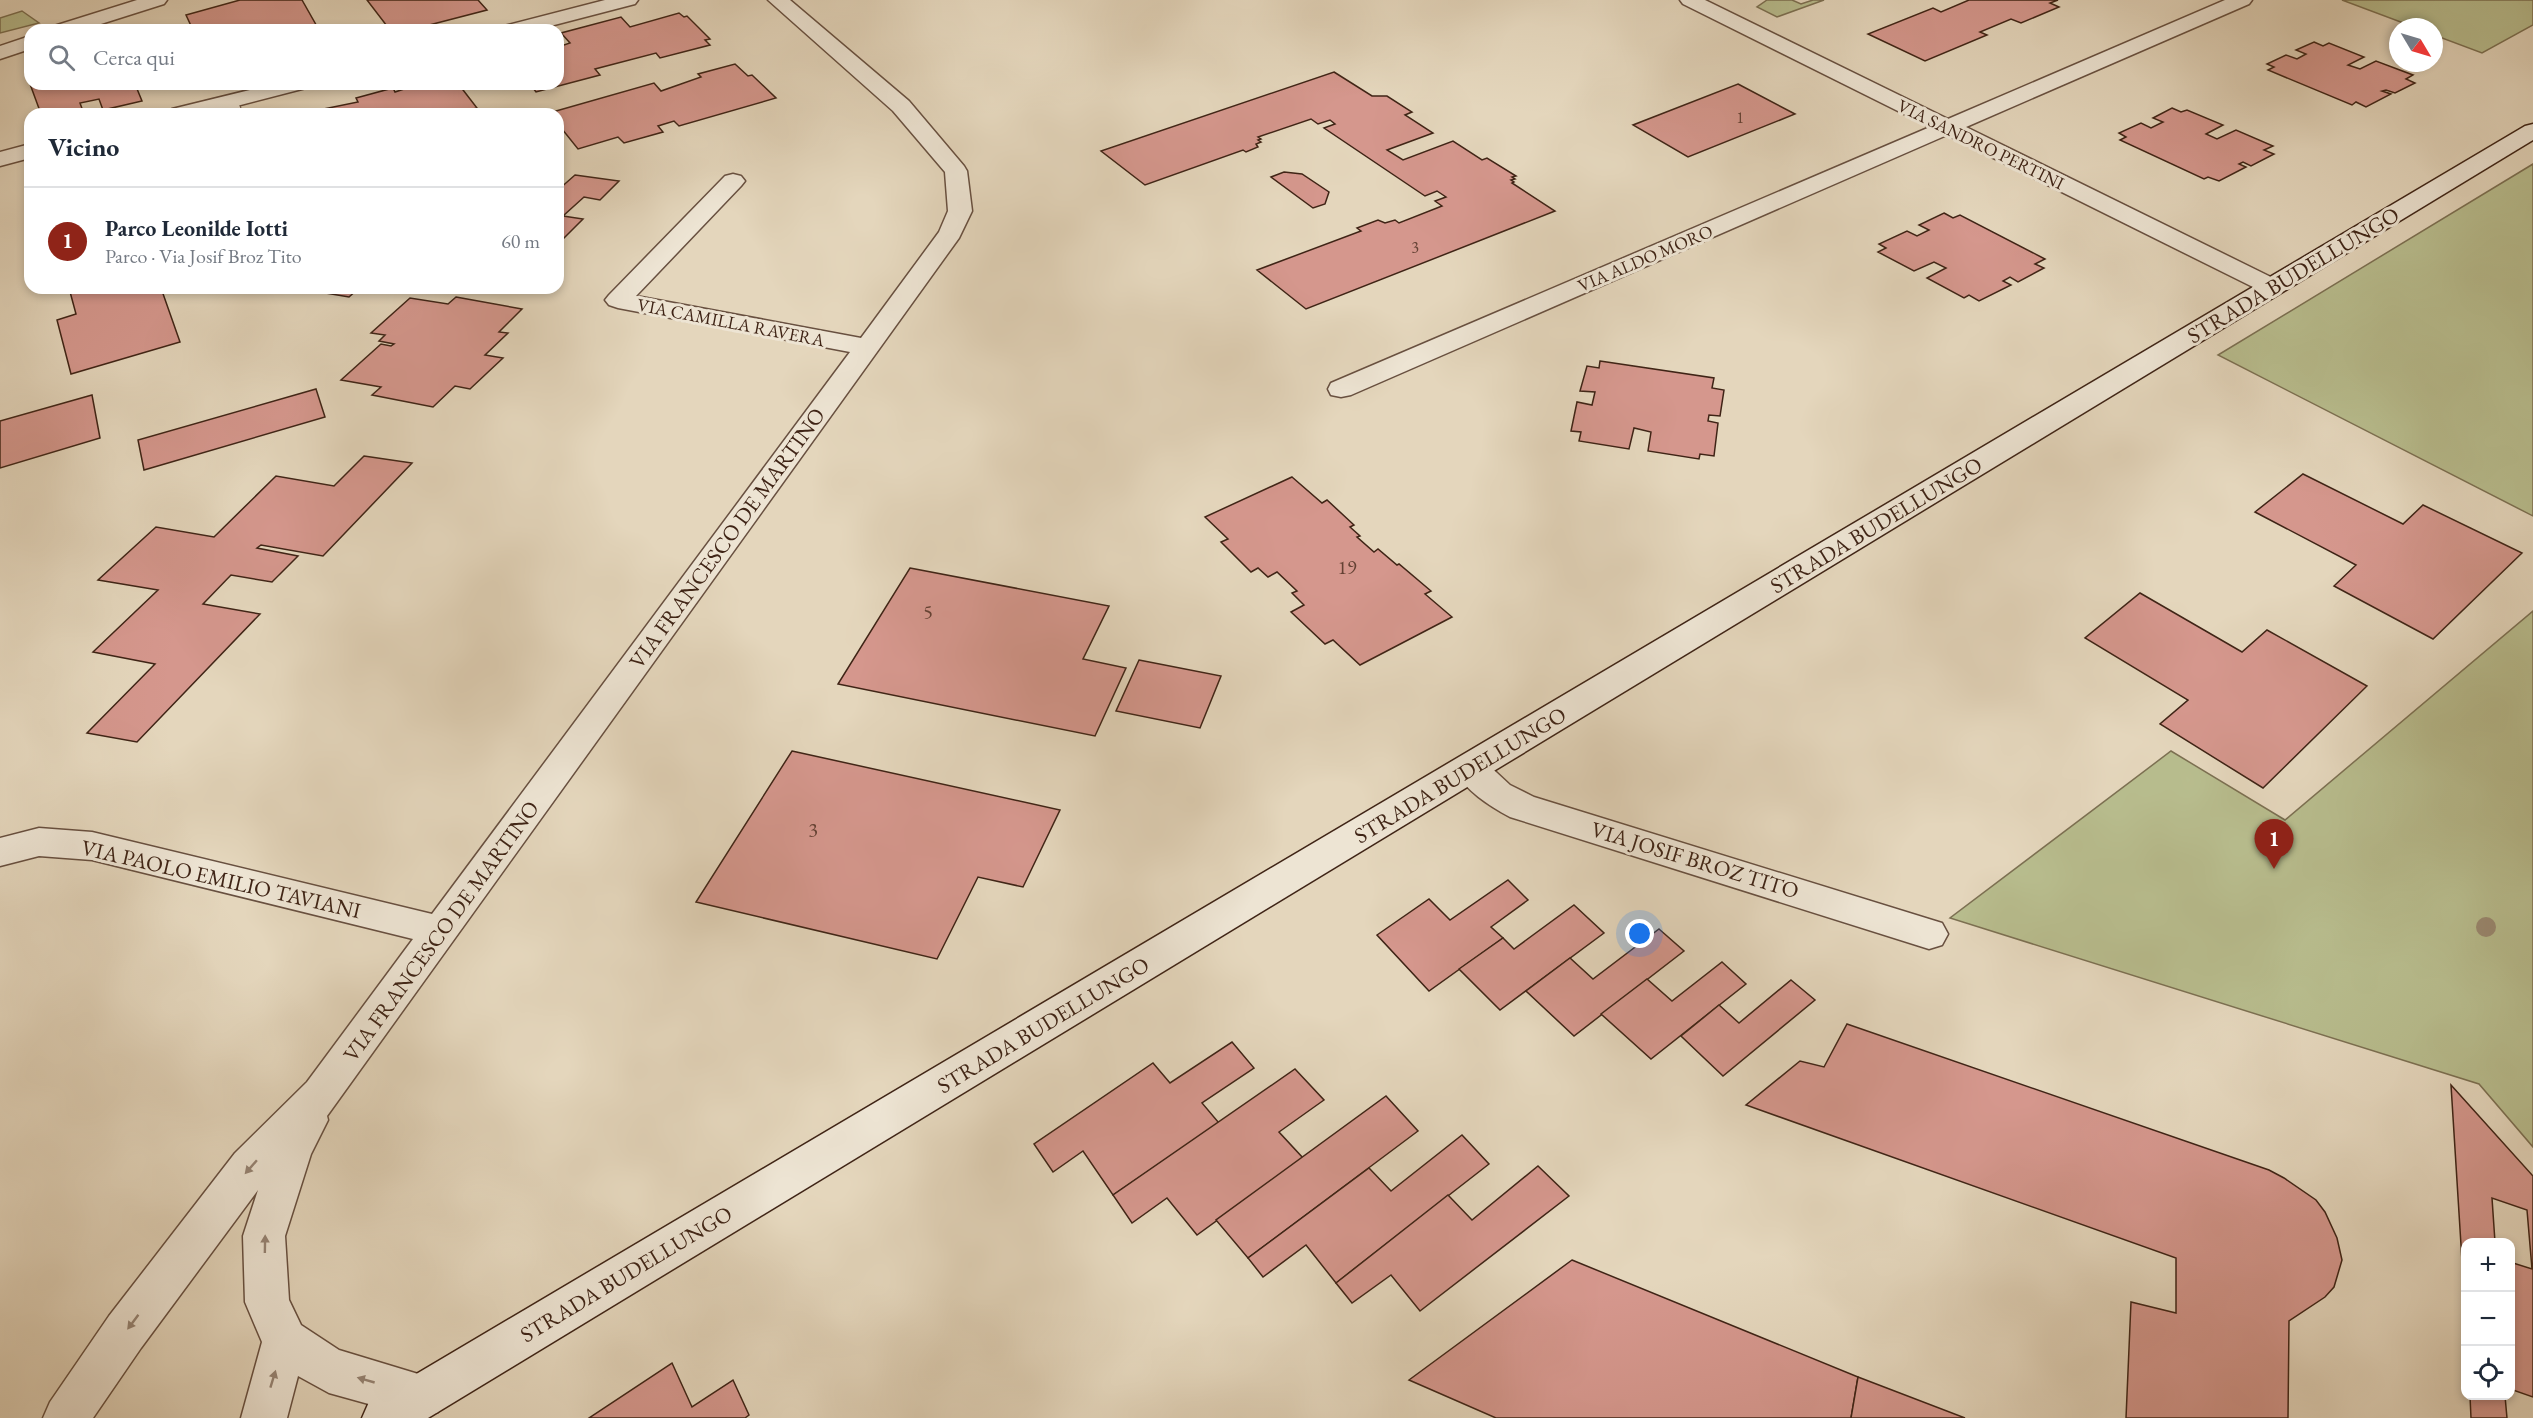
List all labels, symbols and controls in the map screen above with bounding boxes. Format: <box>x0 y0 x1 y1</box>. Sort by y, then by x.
north arrow <box>2389 18 2443 72</box>
search box <box>24 24 564 90</box>
icon: search <box>45 41 78 74</box>
text: Cerca qui <box>93 43 175 72</box>
street label: VIA SANDRO PERTINI <box>1894 94 2068 194</box>
house number: 1 <box>1736 107 1744 128</box>
text: Vicino <box>48 130 119 164</box>
street label: STRADA BUDELLUNGO <box>2182 200 2404 350</box>
text: Parco Leonilde Iotti <box>105 214 288 243</box>
street label: VIA ALDO MORO <box>1574 219 1716 297</box>
text: 1 <box>62 228 73 254</box>
text: 60 m <box>501 228 540 254</box>
house number: 3 <box>1411 237 1419 258</box>
text: Parco · Via Josif Broz Tito <box>105 243 302 269</box>
street label: VIA CAMILLA RAVERA <box>635 293 827 352</box>
street label: VIA FRANCESCO DE MARTINO <box>622 402 832 674</box>
street label: STRADA BUDELLUNGO <box>1765 450 1987 600</box>
house number: 19 <box>1337 554 1357 580</box>
house number: 5 <box>923 599 933 625</box>
street label: STRADA BUDELLUNGO <box>1349 700 1571 850</box>
street label: VIA FRANCESCO DE MARTINO <box>336 795 546 1067</box>
street label: VIA JOSIF BROZ TITO <box>1588 815 1802 905</box>
house number: 3 <box>808 817 818 843</box>
pin: 1 <box>2254 820 2294 869</box>
street label: VIA PAOLO EMILIO TAVIANI <box>78 833 364 925</box>
your location <box>1625 919 1654 948</box>
street label: STRADA BUDELLUNGO <box>932 950 1154 1100</box>
one-way arrow <box>245 1159 258 1174</box>
street label: STRADA BUDELLUNGO <box>515 1199 737 1349</box>
one-way arrow <box>260 1234 270 1253</box>
map controls <box>2461 1238 2515 1400</box>
button: + <box>2461 1238 2515 1292</box>
button: − <box>2461 1292 2515 1346</box>
one-way arrow <box>127 1314 139 1329</box>
button: locate <box>2461 1346 2515 1400</box>
one-way arrow <box>269 1370 278 1388</box>
one-way arrow <box>357 1375 375 1384</box>

